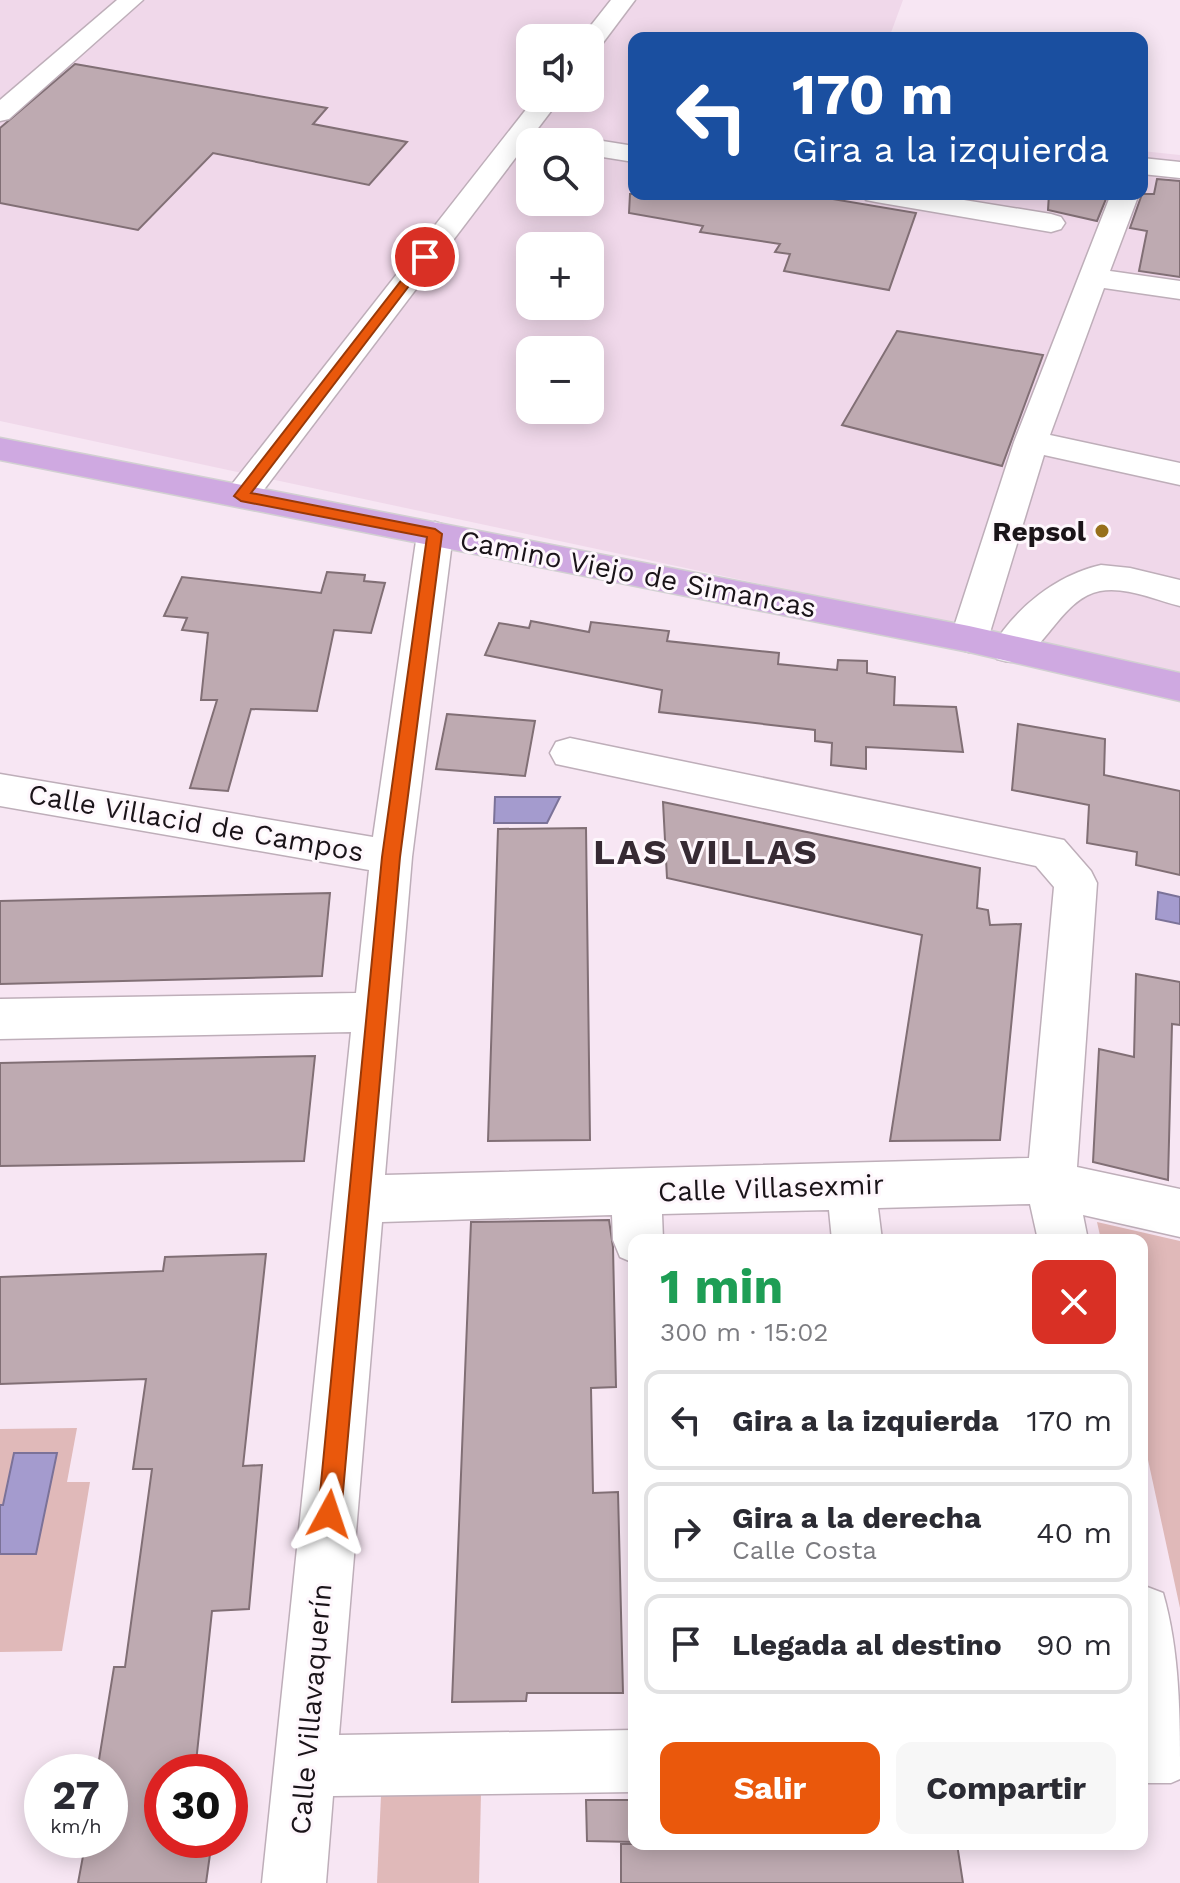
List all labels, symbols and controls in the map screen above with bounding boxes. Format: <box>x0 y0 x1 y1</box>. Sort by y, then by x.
map controls <box>516 24 604 424</box>
button: sound <box>516 24 604 112</box>
text: 170 m <box>792 62 954 128</box>
icon: left <box>660 64 764 168</box>
button: search <box>516 128 604 216</box>
text: Gira a la izquierda <box>792 129 1109 171</box>
pin <box>391 223 459 291</box>
button: + <box>516 232 604 320</box>
icon: arrive <box>403 235 447 279</box>
button: − <box>516 336 604 424</box>
place label: Repsol <box>992 515 1087 548</box>
marker: Repsol <box>1093 522 1111 540</box>
street label: Camino Viejo de Simancas <box>457 523 819 625</box>
street label: Calle Villacid de Campos <box>26 777 366 869</box>
district label: LAS VILLAS <box>593 831 819 873</box>
street label: Calle Villasexmir <box>657 1168 885 1208</box>
text: 1 min <box>660 1258 783 1315</box>
button: close <box>1032 1260 1116 1344</box>
text: 300 m · 15:02 <box>660 1317 829 1347</box>
icon: left <box>664 1398 708 1442</box>
text: Gira a la izquierda <box>732 1403 999 1438</box>
text: 170 m <box>1027 1403 1112 1438</box>
position arrow <box>287 1472 371 1556</box>
text: Gira a la derecha <box>732 1500 981 1535</box>
icon: right <box>664 1510 708 1554</box>
text: 40 m <box>1036 1515 1112 1550</box>
text: Calle Costa <box>732 1535 877 1565</box>
street label: Calle Villavaquerín <box>284 1582 338 1836</box>
icon: arrive <box>664 1622 708 1666</box>
text: Llegada al destino <box>732 1627 1002 1662</box>
text: 90 m <box>1036 1627 1112 1662</box>
button: Salir <box>660 1742 880 1834</box>
button: Compartir <box>896 1742 1116 1834</box>
speed limit sign: 30 <box>144 1754 248 1858</box>
text: 27 <box>52 1772 100 1819</box>
text: km/h <box>50 1814 102 1838</box>

